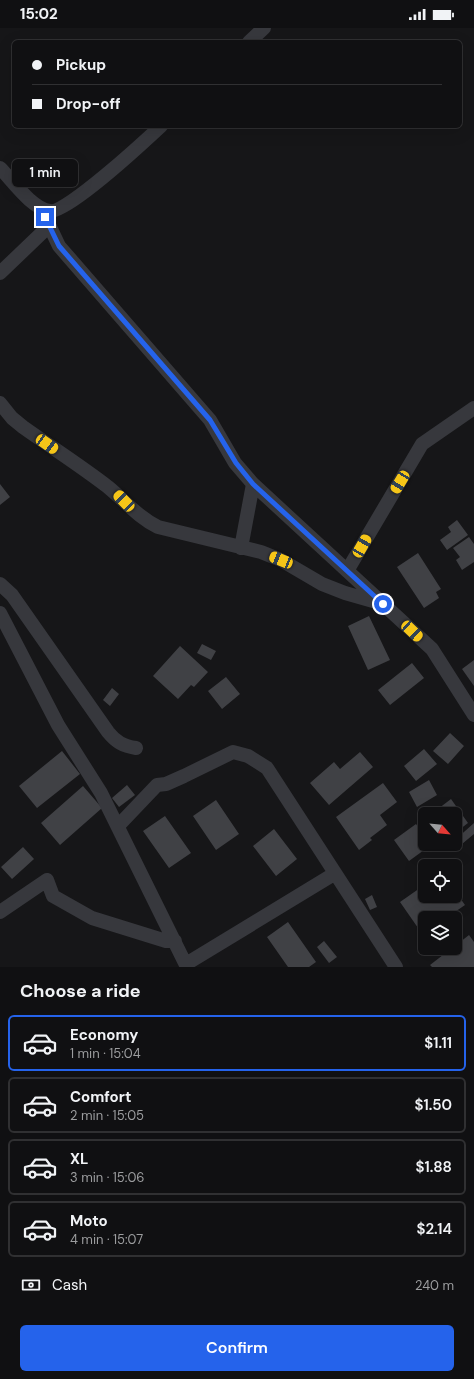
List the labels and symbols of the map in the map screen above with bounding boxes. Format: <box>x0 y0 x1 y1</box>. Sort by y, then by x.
callout: 1 min <box>12 159 78 187</box>
route end <box>36 208 54 226</box>
car <box>34 432 60 456</box>
car <box>389 469 411 495</box>
car <box>111 488 137 514</box>
car <box>351 533 373 559</box>
car <box>268 550 294 570</box>
route start <box>374 595 392 613</box>
car <box>399 618 425 644</box>
north arrow <box>418 807 462 851</box>

